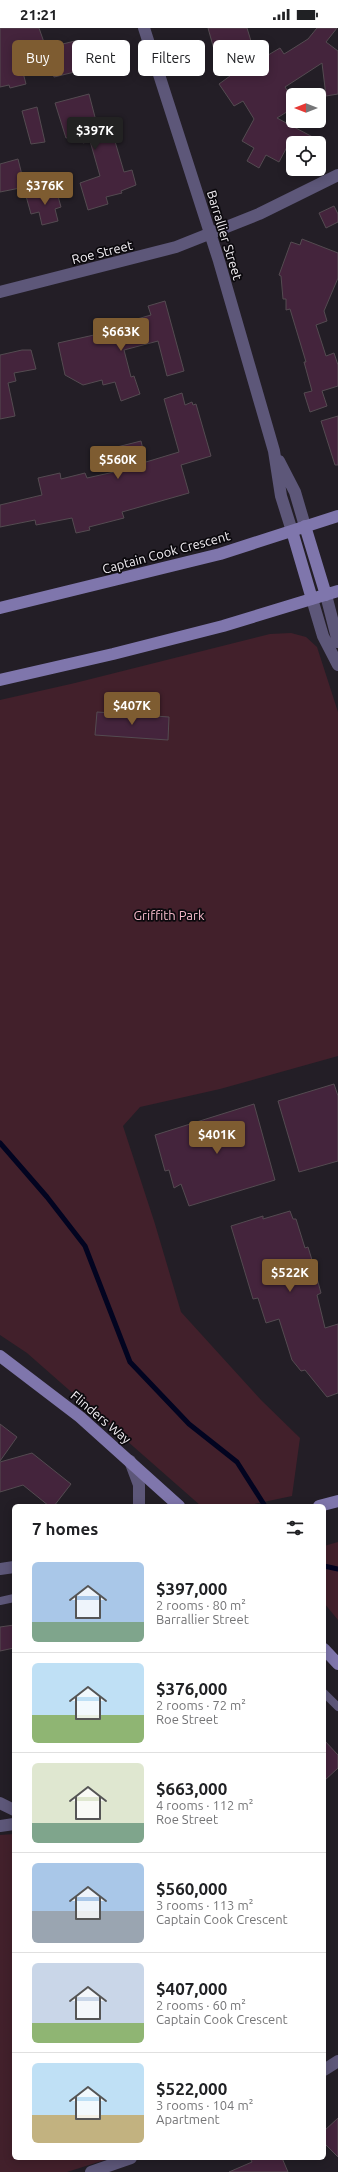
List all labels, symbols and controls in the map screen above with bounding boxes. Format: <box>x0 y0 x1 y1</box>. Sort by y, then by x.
text: 21:21 <box>20 6 58 23</box>
chip: Buy <box>12 40 64 76</box>
chip: Rent <box>72 40 130 76</box>
chip: Filters <box>138 40 205 76</box>
chip: New <box>213 40 269 76</box>
north arrow <box>286 88 326 128</box>
map controls <box>286 88 326 176</box>
pin: $397K <box>67 117 123 151</box>
text: $397K <box>76 123 114 137</box>
button: locate <box>286 136 326 176</box>
pin: $376K <box>17 172 73 206</box>
text: $376K <box>26 178 64 192</box>
street label: Barrallier Street <box>205 189 245 281</box>
street label: Roe Street <box>70 238 134 266</box>
pin: $663K <box>93 318 149 352</box>
text: $663K <box>102 324 140 338</box>
pin: $560K <box>90 446 146 480</box>
text: $560K <box>99 452 137 466</box>
street label: Captain Cook Crescent <box>101 528 231 576</box>
pin: $407K <box>104 692 160 726</box>
text: $407K <box>113 698 151 712</box>
park label: Griffith Park <box>133 908 205 922</box>
pin: $401K <box>189 1121 245 1155</box>
text: $401K <box>198 1127 236 1141</box>
pin: $522K <box>262 1259 318 1293</box>
text: $522K <box>271 1265 309 1279</box>
street label: Flinders Way <box>68 1388 134 1446</box>
icon: filters <box>284 1517 306 1539</box>
text: 7 homes <box>32 1519 98 1538</box>
icon: home <box>64 1578 112 1626</box>
text: $397,000 <box>156 1579 227 1598</box>
text: 2 rooms · 80 m² <box>156 1598 246 1612</box>
text: Barrallier Street <box>156 1612 249 1626</box>
icon: home <box>64 1679 112 1727</box>
text: $376,000 <box>156 1679 227 1698</box>
text: 2 rooms · 72 m² <box>156 1698 246 1712</box>
text: Roe Street <box>156 1712 218 1726</box>
icon: home <box>64 1779 112 1827</box>
text: $663,000 <box>156 1779 227 1798</box>
text: 4 rooms · 112 m² <box>156 1798 253 1812</box>
text: Roe Street <box>156 1812 218 1826</box>
icon: home <box>64 1879 112 1927</box>
text: $560,000 <box>156 1879 227 1898</box>
text: 3 rooms · 113 m² <box>156 1898 253 1912</box>
text: Captain Cook Crescent <box>156 1912 288 1926</box>
icon: home <box>64 1979 112 2027</box>
text: $407,000 <box>156 1979 227 1998</box>
text: 2 rooms · 60 m² <box>156 1998 246 2012</box>
text: Captain Cook Crescent <box>156 2012 288 2026</box>
icon: home <box>64 2079 112 2127</box>
text: $522,000 <box>156 2079 227 2098</box>
text: 3 rooms · 104 m² <box>156 2098 253 2112</box>
text: Apartment <box>156 2112 220 2126</box>

